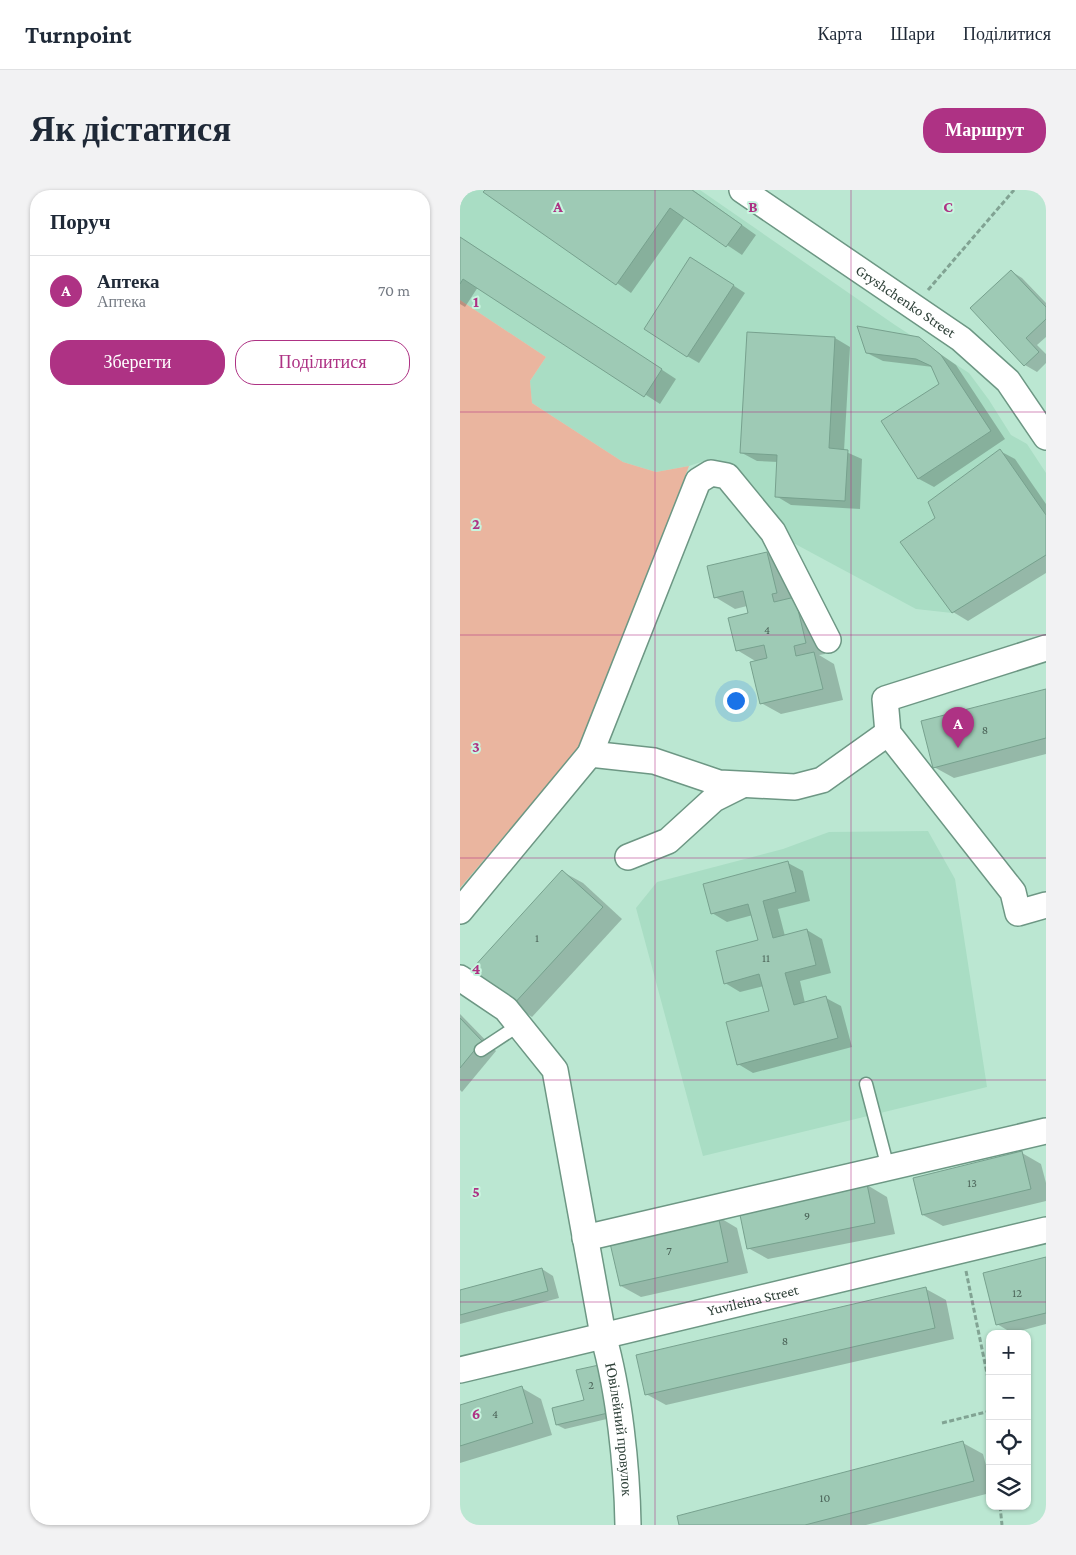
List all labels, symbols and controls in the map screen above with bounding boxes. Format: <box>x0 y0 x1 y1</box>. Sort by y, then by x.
text: Turnpoint <box>25 21 131 48</box>
text: Карта <box>818 24 862 44</box>
text: Шари <box>890 24 935 44</box>
text: Поділитися <box>963 24 1051 44</box>
button: Маршрут <box>923 108 1046 153</box>
text: Як дістатися <box>30 110 231 149</box>
text: A <box>552 198 563 215</box>
text: B <box>748 198 758 215</box>
text: C <box>943 198 953 215</box>
text: Поруч <box>50 210 111 234</box>
street label: Gryshchenko Street <box>853 262 959 341</box>
text: Аптека <box>97 271 160 292</box>
text: A <box>61 282 71 299</box>
text: 70 m <box>378 282 410 299</box>
text: Аптека <box>97 293 146 310</box>
text: 1 <box>473 293 479 310</box>
button: Зберегти <box>50 340 225 385</box>
button: Поділитися <box>235 340 410 385</box>
text: 2 <box>472 515 480 532</box>
house number: 4 <box>764 623 770 637</box>
your location <box>723 688 749 714</box>
pin: A <box>942 707 974 748</box>
house number: 8 <box>982 723 988 737</box>
text: 3 <box>472 738 480 755</box>
house number: 1 <box>535 931 539 945</box>
house number: 11 <box>762 951 770 965</box>
text: 4 <box>472 960 481 977</box>
house number: 13 <box>967 1176 977 1190</box>
text: 5 <box>472 1183 480 1200</box>
house number: 9 <box>804 1209 810 1223</box>
house number: 7 <box>666 1244 672 1258</box>
street label: Yuvileina Street <box>705 1281 801 1319</box>
house number: 12 <box>1012 1286 1022 1300</box>
map controls <box>986 1330 1031 1510</box>
button: + <box>986 1330 1031 1375</box>
house number: 8 <box>782 1334 788 1348</box>
street label: Ювілейний провулок <box>602 1361 635 1497</box>
button: − <box>986 1375 1031 1420</box>
house number: 2 <box>588 1378 594 1392</box>
text: 6 <box>472 1405 480 1422</box>
house number: 4 <box>492 1407 498 1421</box>
button: locate <box>986 1420 1031 1465</box>
button: layers <box>986 1465 1031 1510</box>
house number: 10 <box>820 1491 831 1505</box>

